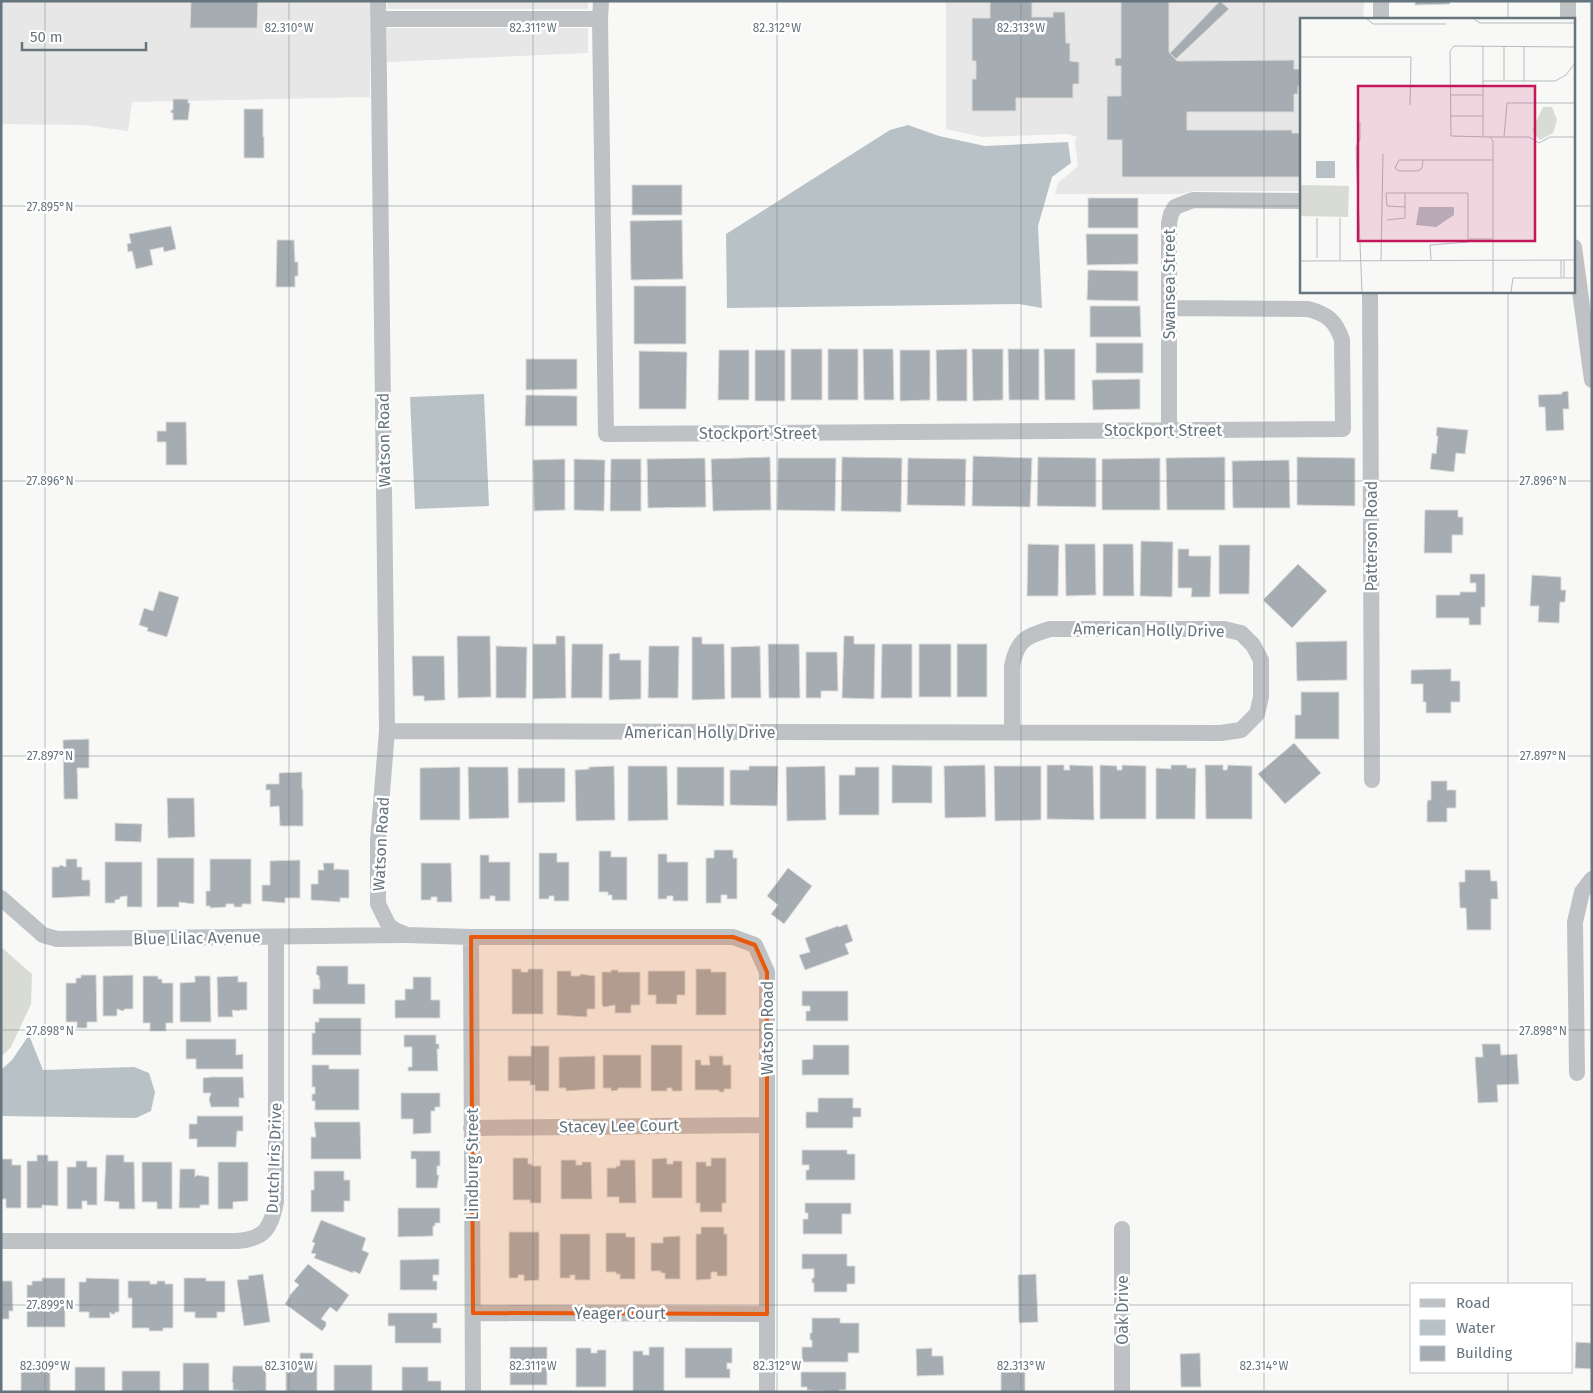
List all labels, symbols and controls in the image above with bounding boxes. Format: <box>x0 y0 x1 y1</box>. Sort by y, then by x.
inset map <box>1300 18 1576 292</box>
scale bar <box>22 20 146 52</box>
text: 82.310°W <box>264 21 314 35</box>
text: 82.311°W <box>509 21 557 35</box>
text: 82.312°W <box>753 21 801 35</box>
text: 82.313°W <box>997 21 1045 35</box>
text: 50 m <box>30 28 63 46</box>
text: 27.895°N <box>26 200 74 214</box>
street label: Swansea Street <box>1160 229 1179 339</box>
street label: Watson Road <box>374 393 394 487</box>
street label: Stockport Street <box>1104 421 1222 440</box>
street label: Stockport Street <box>699 424 817 443</box>
text: 27.896°N <box>26 474 74 488</box>
text: 27.896°N <box>1519 474 1567 488</box>
street label: Patterson Road <box>1362 481 1381 591</box>
street label: American Holly Drive <box>1073 619 1225 641</box>
street label: American Holly Drive <box>624 723 776 742</box>
text: 27.897°N <box>27 749 73 763</box>
text: 27.897°N <box>1520 749 1566 763</box>
street label: Watson Road <box>369 796 393 892</box>
street label: Blue Lilac Avenue <box>133 927 261 949</box>
street label: Watson Road <box>758 981 777 1075</box>
text: 27.898°N <box>26 1024 74 1038</box>
text: 27.898°N <box>1519 1024 1567 1038</box>
street label: Dutch Iris Drive <box>263 1102 285 1214</box>
street label: Lindburg Street <box>463 1108 482 1220</box>
street label: Stacey Lee Court <box>559 1115 679 1137</box>
street label: Oak Drive <box>1113 1275 1132 1345</box>
legend <box>1410 1283 1573 1373</box>
text: Road <box>1456 1294 1491 1312</box>
text: 27.899°N <box>26 1298 74 1312</box>
street label: Yeager Court <box>574 1304 666 1323</box>
text: Water <box>1456 1319 1495 1337</box>
text: Building <box>1456 1344 1512 1362</box>
text: 82.309°W <box>20 1359 70 1373</box>
text: 82.310°W <box>264 1359 314 1373</box>
text: 82.311°W <box>509 1359 557 1373</box>
text: 82.312°W <box>753 1359 801 1373</box>
text: 82.313°W <box>997 1359 1045 1373</box>
text: 82.314°W <box>1240 1359 1289 1373</box>

